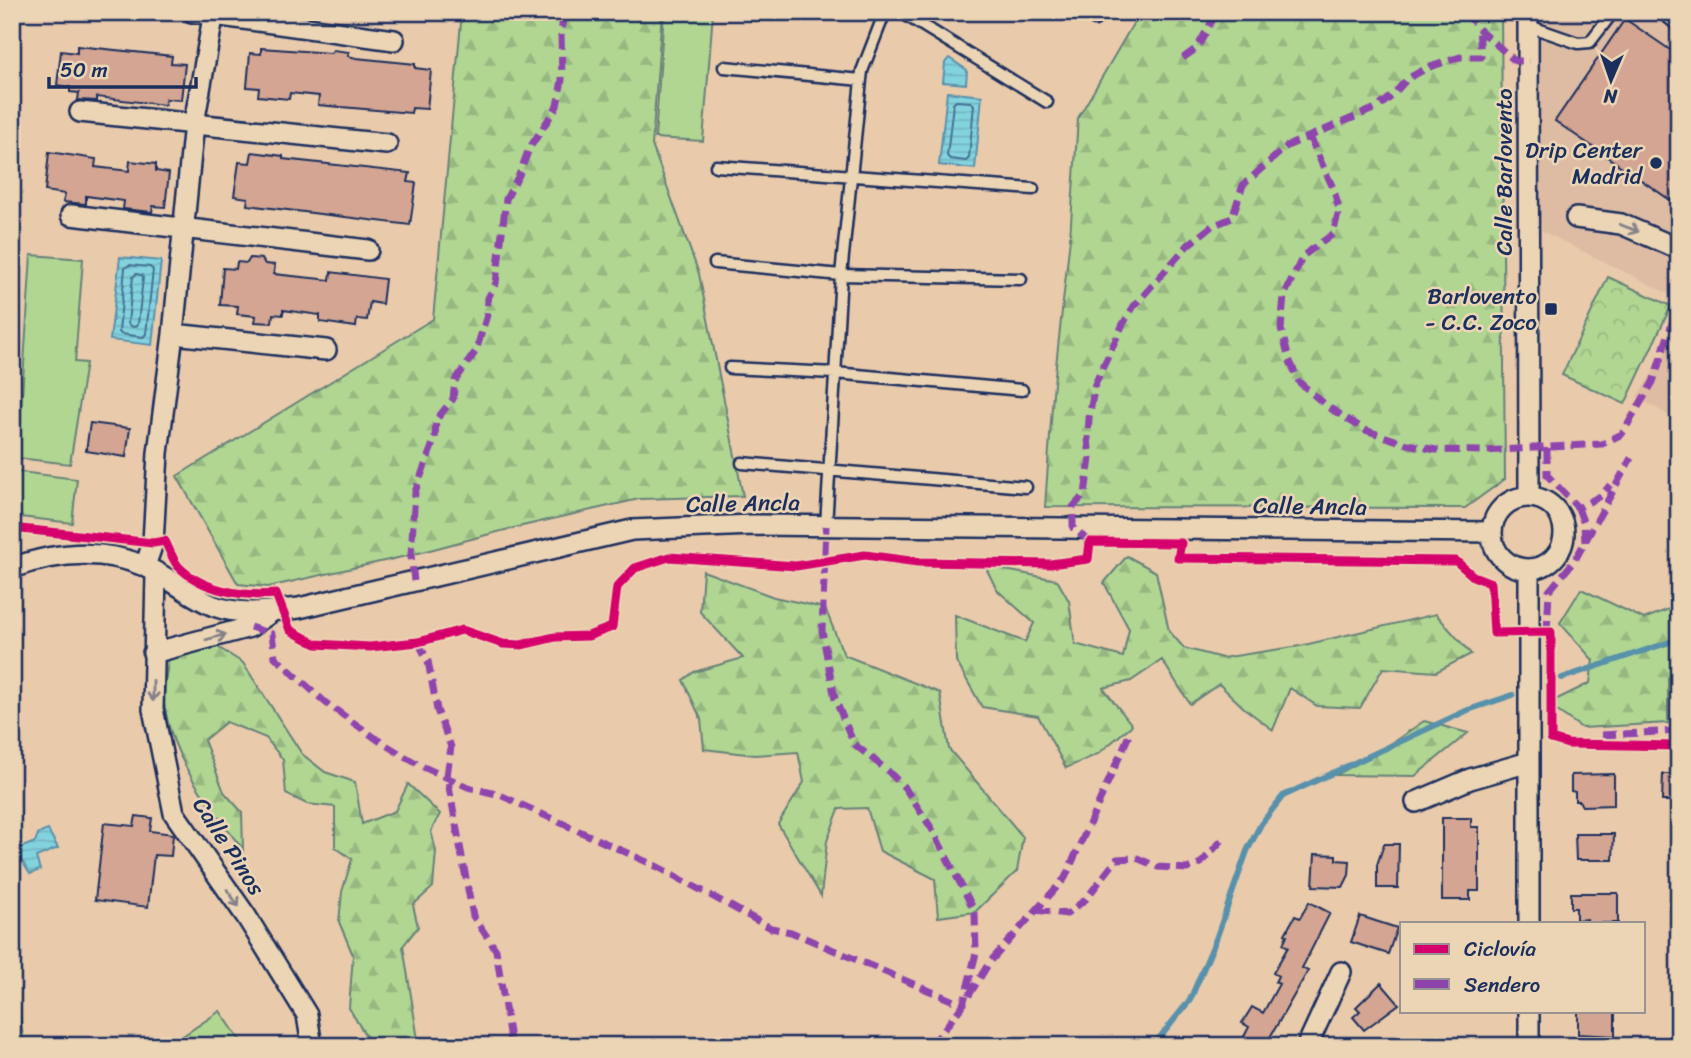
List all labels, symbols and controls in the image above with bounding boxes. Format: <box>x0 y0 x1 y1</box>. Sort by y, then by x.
scale bar <box>49 46 196 90</box>
north arrow <box>1576 46 1646 116</box>
text: 50 m <box>60 51 108 89</box>
text: N <box>1602 80 1619 113</box>
street label: Calle Barlovento <box>1484 88 1525 256</box>
place label: Drip Center Madrid <box>1525 130 1644 197</box>
marker: Drip Center Madrid <box>1648 155 1664 171</box>
one-way arrow <box>1617 222 1639 235</box>
place label: Barlovento - C.C. Zoco <box>1425 276 1537 343</box>
marker: Barlovento - C.C. Zoco <box>1543 301 1559 317</box>
street label: Calle Ancla <box>686 482 801 525</box>
street label: Calle Ancla <box>1253 485 1368 528</box>
one-way arrow <box>204 629 226 642</box>
one-way arrow <box>146 679 160 702</box>
street label: Calle Pinos <box>181 788 276 905</box>
one-way arrow <box>226 888 240 907</box>
legend <box>1400 922 1646 1012</box>
text: Ciclovía <box>1464 930 1537 968</box>
text: Sendero <box>1464 966 1540 1004</box>

